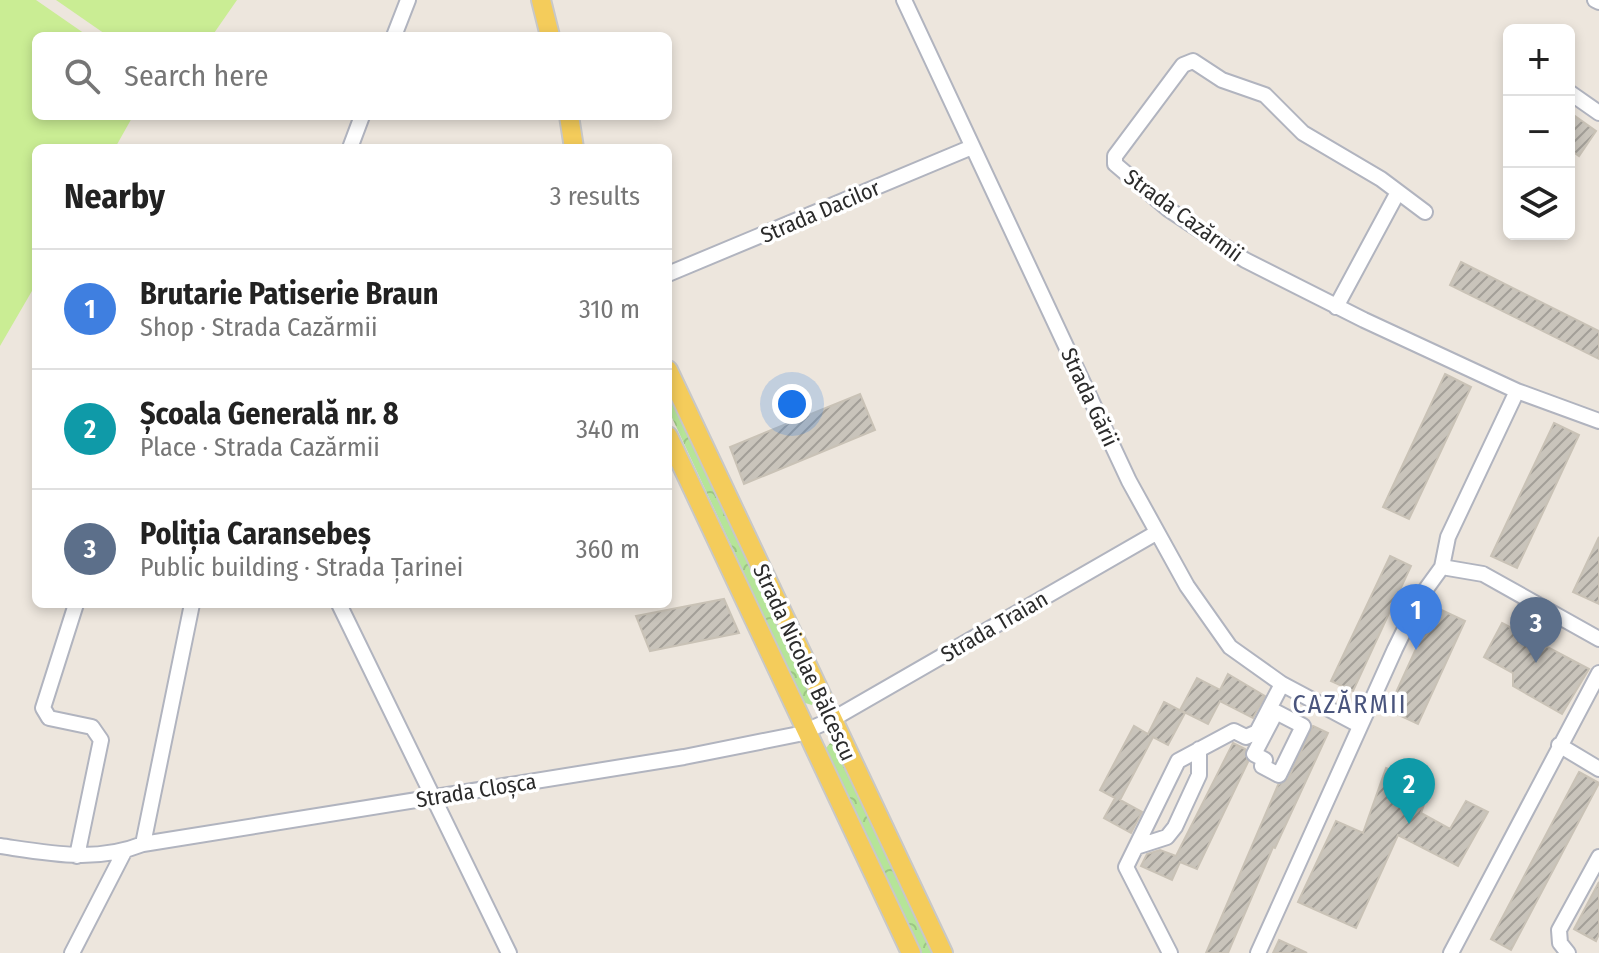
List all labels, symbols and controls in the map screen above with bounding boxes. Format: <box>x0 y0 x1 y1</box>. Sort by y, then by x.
map controls <box>1503 24 1575 240</box>
button: + <box>1503 24 1575 96</box>
search box <box>32 32 672 120</box>
icon: search <box>60 54 104 98</box>
text: Search here <box>124 58 269 94</box>
button: − <box>1503 96 1575 168</box>
street label: Strada Cazărmii <box>1119 163 1248 268</box>
button: layers <box>1503 168 1575 240</box>
street label: Strada Dacilor <box>757 174 884 249</box>
text: Nearby <box>64 176 165 217</box>
text: 3 results <box>550 181 640 212</box>
text: Brutarie Patiserie Braun <box>140 276 438 312</box>
text: 1 <box>85 294 96 325</box>
text: 310 m <box>579 294 640 325</box>
text: Shop · Strada Cazărmii <box>140 312 378 343</box>
street label: Strada Gării <box>1055 344 1124 451</box>
your location <box>772 384 812 424</box>
text: Școala Generală nr. 8 <box>140 396 399 432</box>
text: 2 <box>84 414 96 445</box>
text: 340 m <box>576 414 640 445</box>
text: Place · Strada Cazărmii <box>140 432 380 463</box>
text: Poliția Caransebeș <box>140 516 371 552</box>
text: 3 <box>84 534 96 565</box>
text: 360 m <box>576 534 640 565</box>
text: Public building · Strada Țarinei <box>140 552 463 583</box>
street label: Strada Nicolae Bălcescu <box>747 560 862 765</box>
pin: 1 <box>1390 584 1442 650</box>
street label: Strada Traian <box>936 585 1052 668</box>
pin: 3 <box>1510 597 1562 663</box>
district label: CAZĂRMII <box>1292 689 1408 720</box>
pin: 2 <box>1383 758 1435 824</box>
street label: Strada Cloșca <box>414 768 538 813</box>

